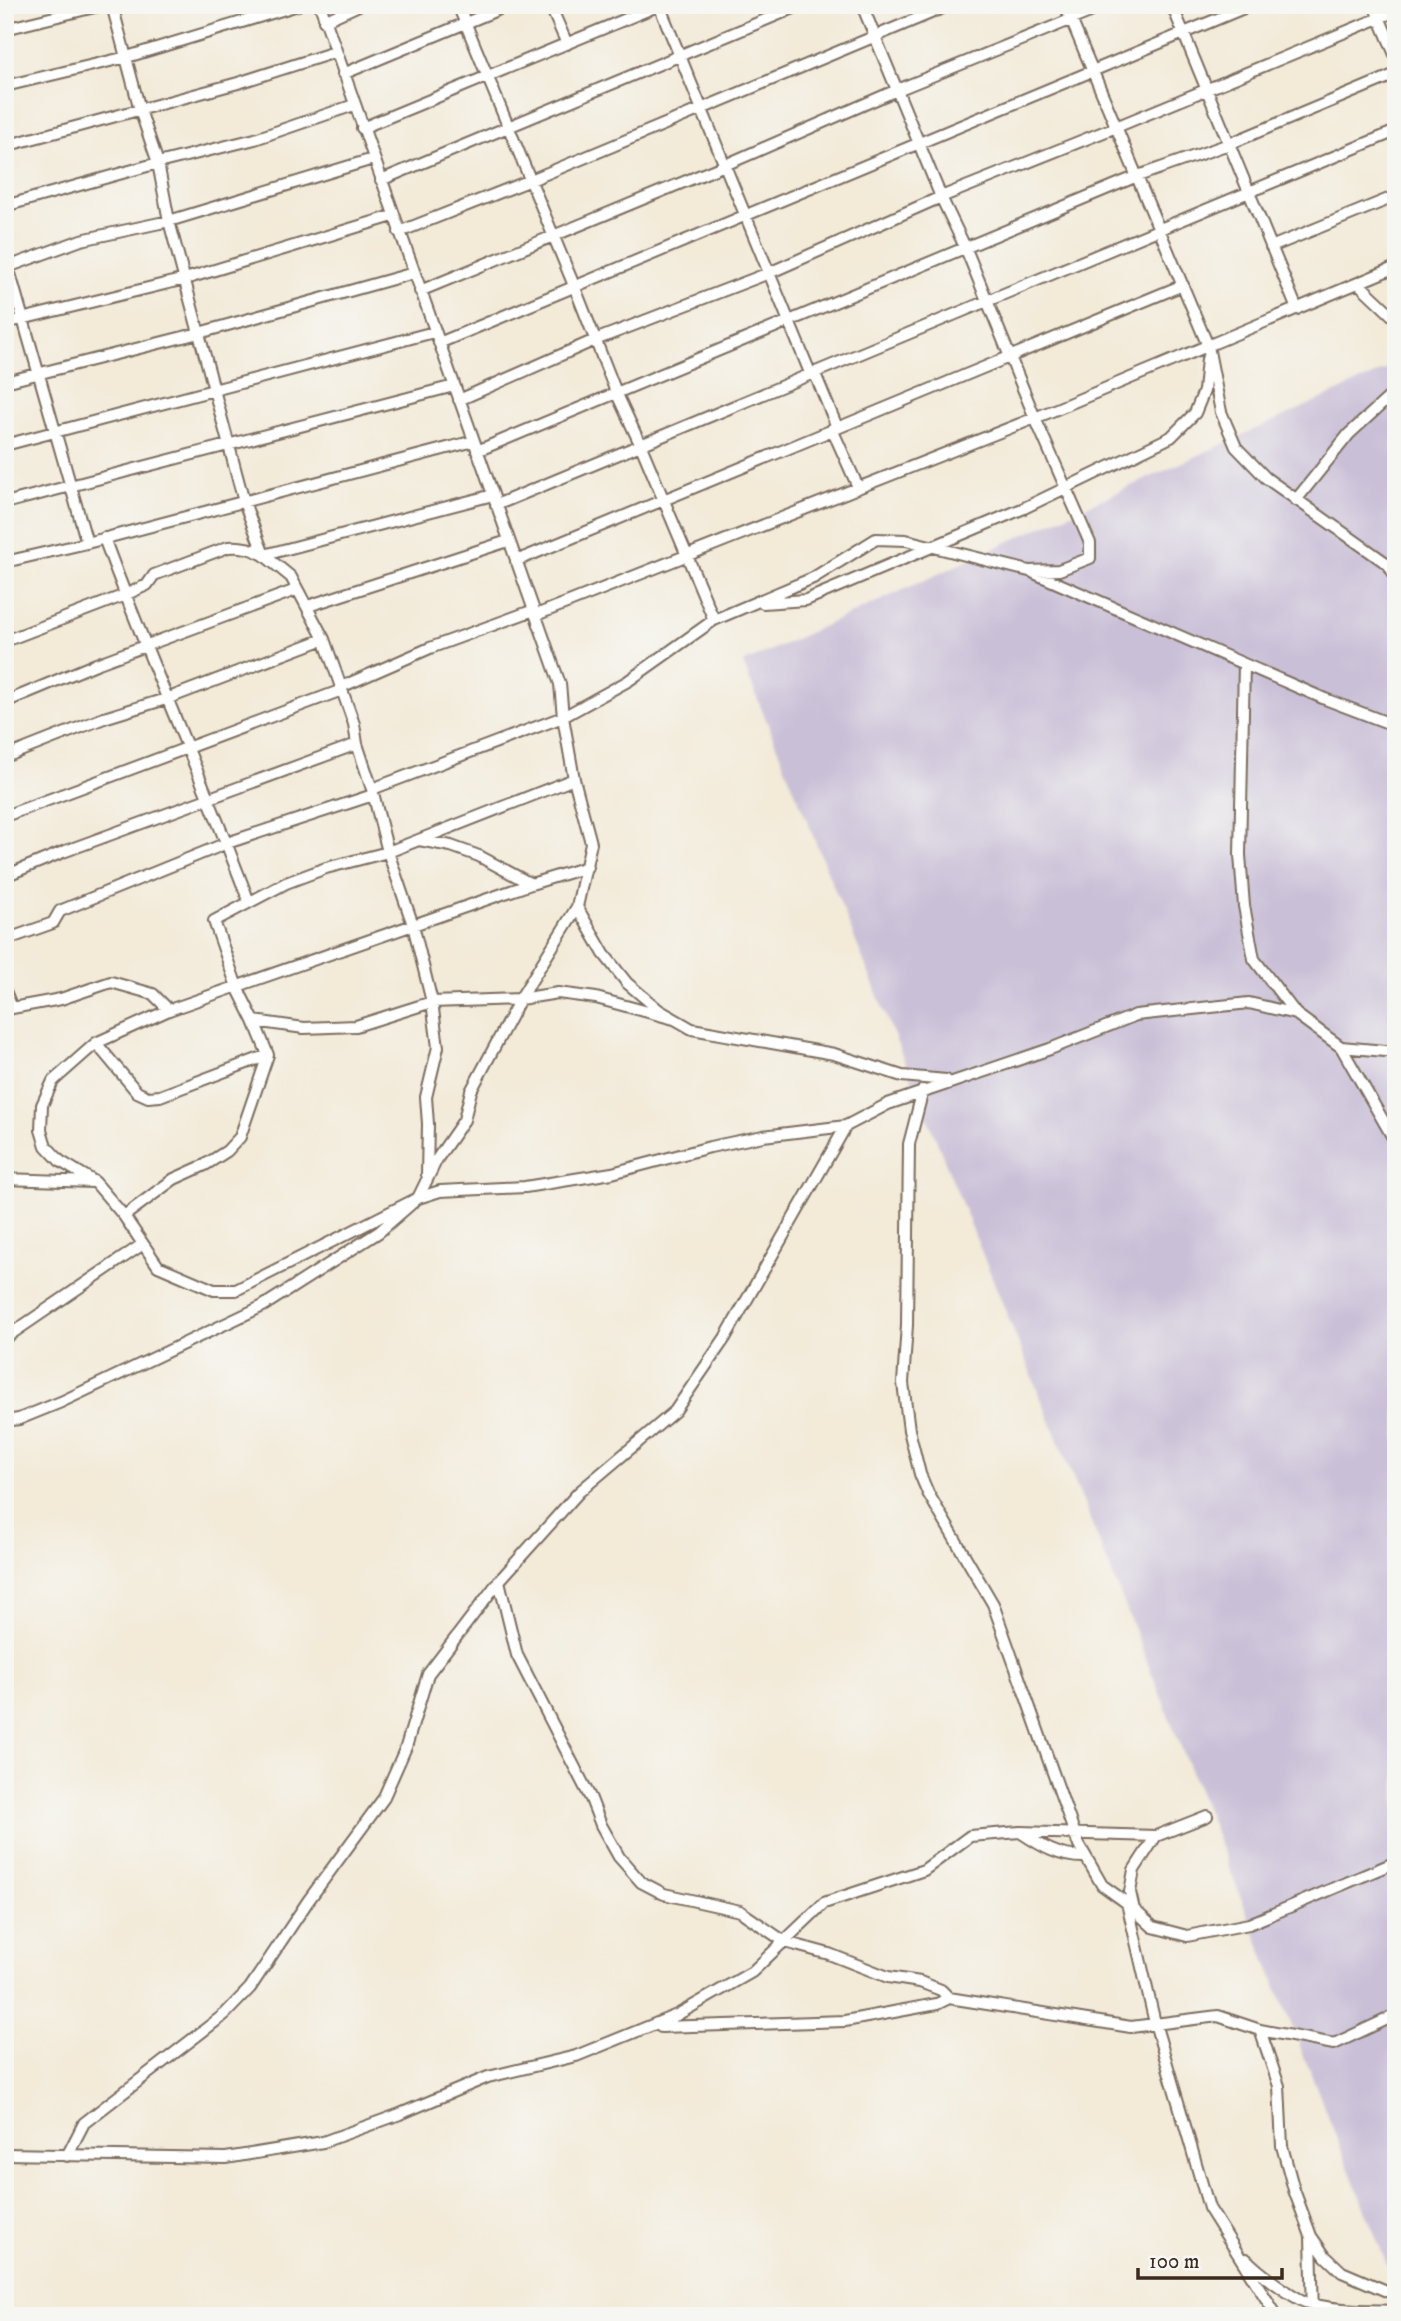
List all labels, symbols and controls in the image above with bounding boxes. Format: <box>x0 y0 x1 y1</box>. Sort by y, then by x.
scale bar <box>1138 2237 1282 2281</box>
text: 100 m <box>1149 2249 1200 2275</box>

